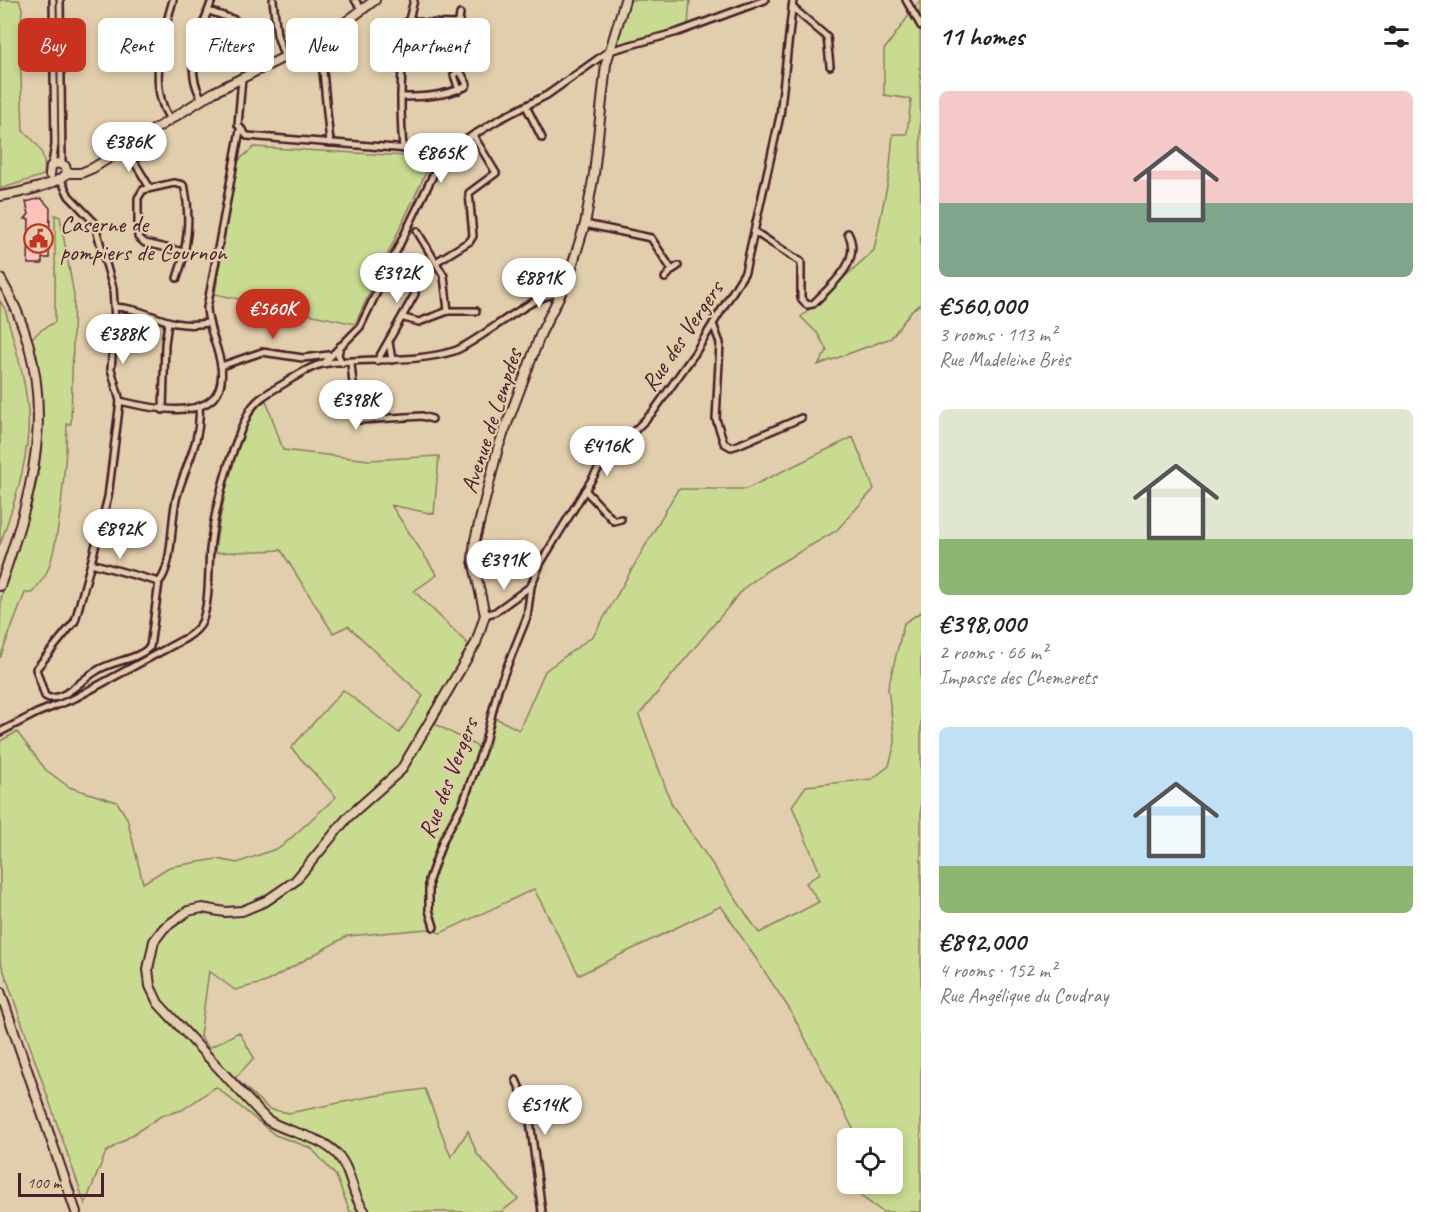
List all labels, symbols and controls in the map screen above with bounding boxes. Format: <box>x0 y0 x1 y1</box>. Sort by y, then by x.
chip: Buy <box>18 18 86 72</box>
chip: Rent <box>98 18 174 72</box>
chip: Filters <box>186 18 274 72</box>
chip: New <box>286 18 358 72</box>
chip: Apartment <box>370 18 490 72</box>
text: 11 homes <box>939 20 1024 53</box>
icon: filters <box>1380 20 1413 53</box>
pin: €386K <box>87 122 171 173</box>
text: €386K <box>106 129 152 154</box>
icon: home <box>1122 130 1230 238</box>
pin: €865K <box>399 133 483 184</box>
text: €865K <box>418 140 464 165</box>
place label: Caserne de pompiers de Cournon <box>60 209 228 267</box>
public building icon: Caserne de pompiers de Cournon <box>23 222 55 254</box>
pin: €392K <box>355 253 439 304</box>
pin: €881K <box>497 258 581 309</box>
text: €392K <box>374 260 420 285</box>
text: €881K <box>516 265 562 290</box>
street label: Rue des Vergers <box>634 274 731 397</box>
pin: €560K <box>231 289 315 340</box>
text: €560,000 <box>939 289 1026 322</box>
text: €560K <box>250 296 296 321</box>
pin: €388K <box>81 314 165 365</box>
text: €388K <box>100 321 146 346</box>
text: 3 rooms · 113 m² <box>939 322 1056 347</box>
street label: Avenue de Lempdes <box>454 342 529 497</box>
text: Rue Madeleine Brès <box>939 347 1070 372</box>
pin: €398K <box>314 380 398 431</box>
text: €398K <box>333 387 379 412</box>
pin: €416K <box>565 426 649 477</box>
text: €416K <box>584 433 630 458</box>
icon: home <box>1122 448 1230 556</box>
pin: €892K <box>78 509 162 560</box>
text: €892K <box>97 516 143 541</box>
pin: €391K <box>462 540 546 591</box>
text: €391K <box>481 547 527 572</box>
text: €398,000 <box>939 607 1026 640</box>
text: 2 rooms · 66 m² <box>939 640 1047 665</box>
text: Impasse des Chemerets <box>939 665 1097 690</box>
street label: Rue des Vergers <box>411 712 485 842</box>
icon: home <box>1122 766 1230 874</box>
text: €892,000 <box>939 925 1026 958</box>
text: 4 rooms · 152 m² <box>939 958 1056 983</box>
text: Rue Angélique du Coudray <box>939 983 1108 1008</box>
pin: €514K <box>503 1085 587 1136</box>
text: €514K <box>522 1092 568 1117</box>
map controls <box>837 1128 903 1194</box>
button: locate <box>837 1128 903 1194</box>
scale bar <box>18 1170 104 1198</box>
text: 100 m <box>27 1173 61 1193</box>

